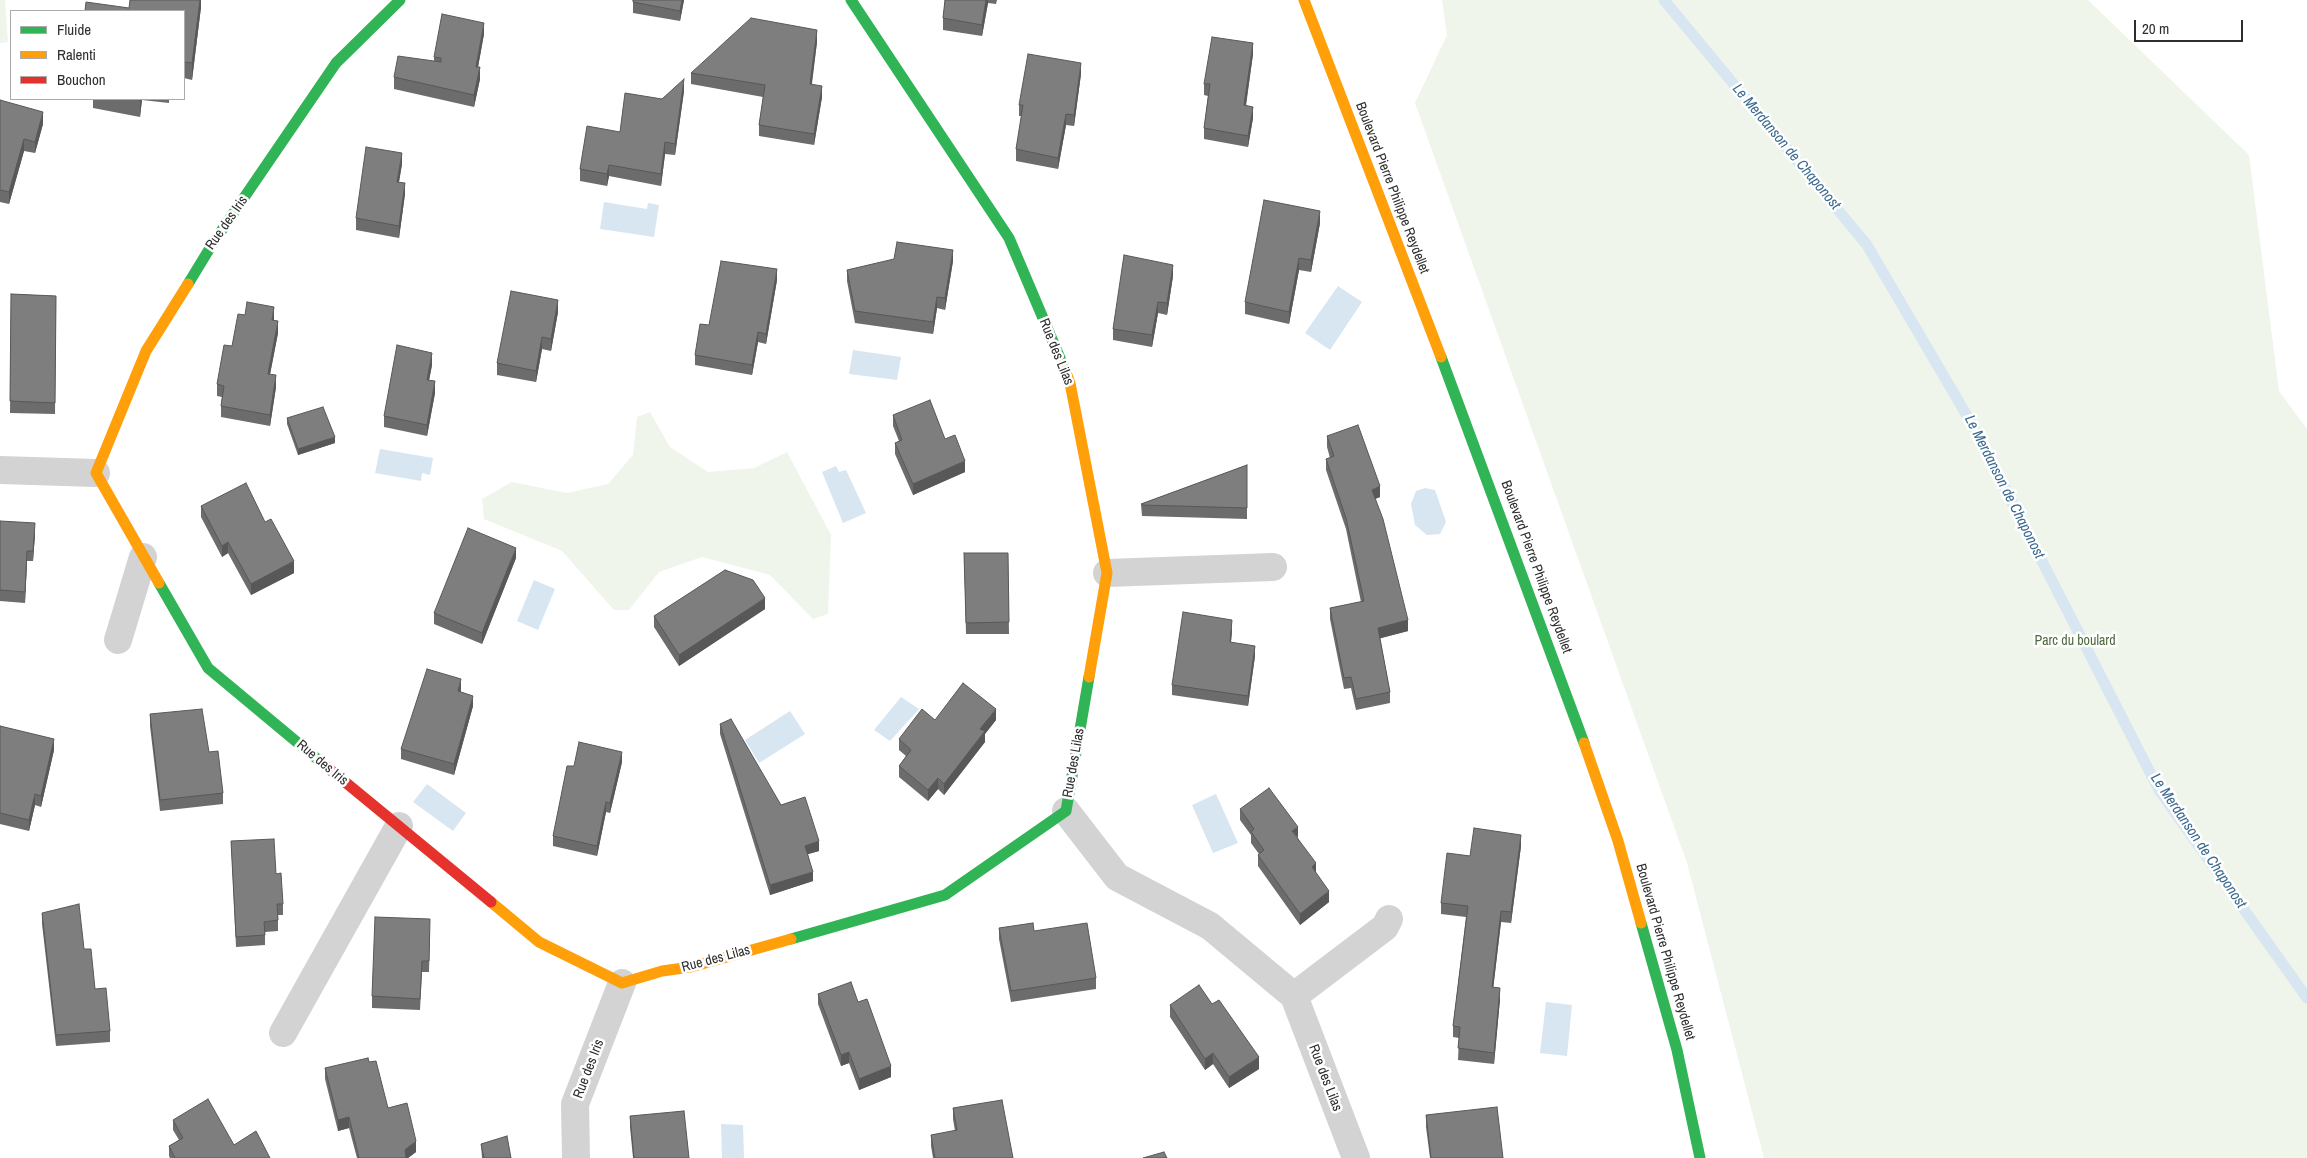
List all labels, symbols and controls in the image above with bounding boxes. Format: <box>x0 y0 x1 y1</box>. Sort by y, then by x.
legend <box>10 10 185 100</box>
scale bar <box>2137 10 2246 42</box>
text: 20 m <box>2142 18 2169 39</box>
text: Fluide <box>57 19 91 40</box>
text: Ralenti <box>57 44 96 65</box>
text: Bouchon <box>57 69 106 90</box>
water label: Le Merdanson de Chaponost <box>1728 80 1844 214</box>
street label: Boulevard Pierre Philippe Reydellet <box>1351 100 1433 276</box>
street label: Rue des Iris <box>202 193 252 253</box>
street label: Rue des Lilas <box>1035 316 1077 388</box>
water label: Le Merdanson de Chaponost <box>1960 412 2048 562</box>
street label: Boulevard Pierre Philippe Reydellet <box>1497 478 1575 656</box>
park label: Parc du boulard <box>2034 633 2116 649</box>
street label: Rue des Lilas <box>1060 727 1088 799</box>
street label: Rue des Iris <box>293 737 351 789</box>
water label: Le Merdanson de Chaponost <box>2146 770 2250 912</box>
street label: Boulevard Pierre Philippe Reydellet <box>1632 862 1698 1042</box>
street label: Rue des Lilas <box>680 942 752 976</box>
street label: Rue des Iris <box>570 1037 608 1101</box>
street label: Rue des Lilas <box>1305 1042 1345 1114</box>

